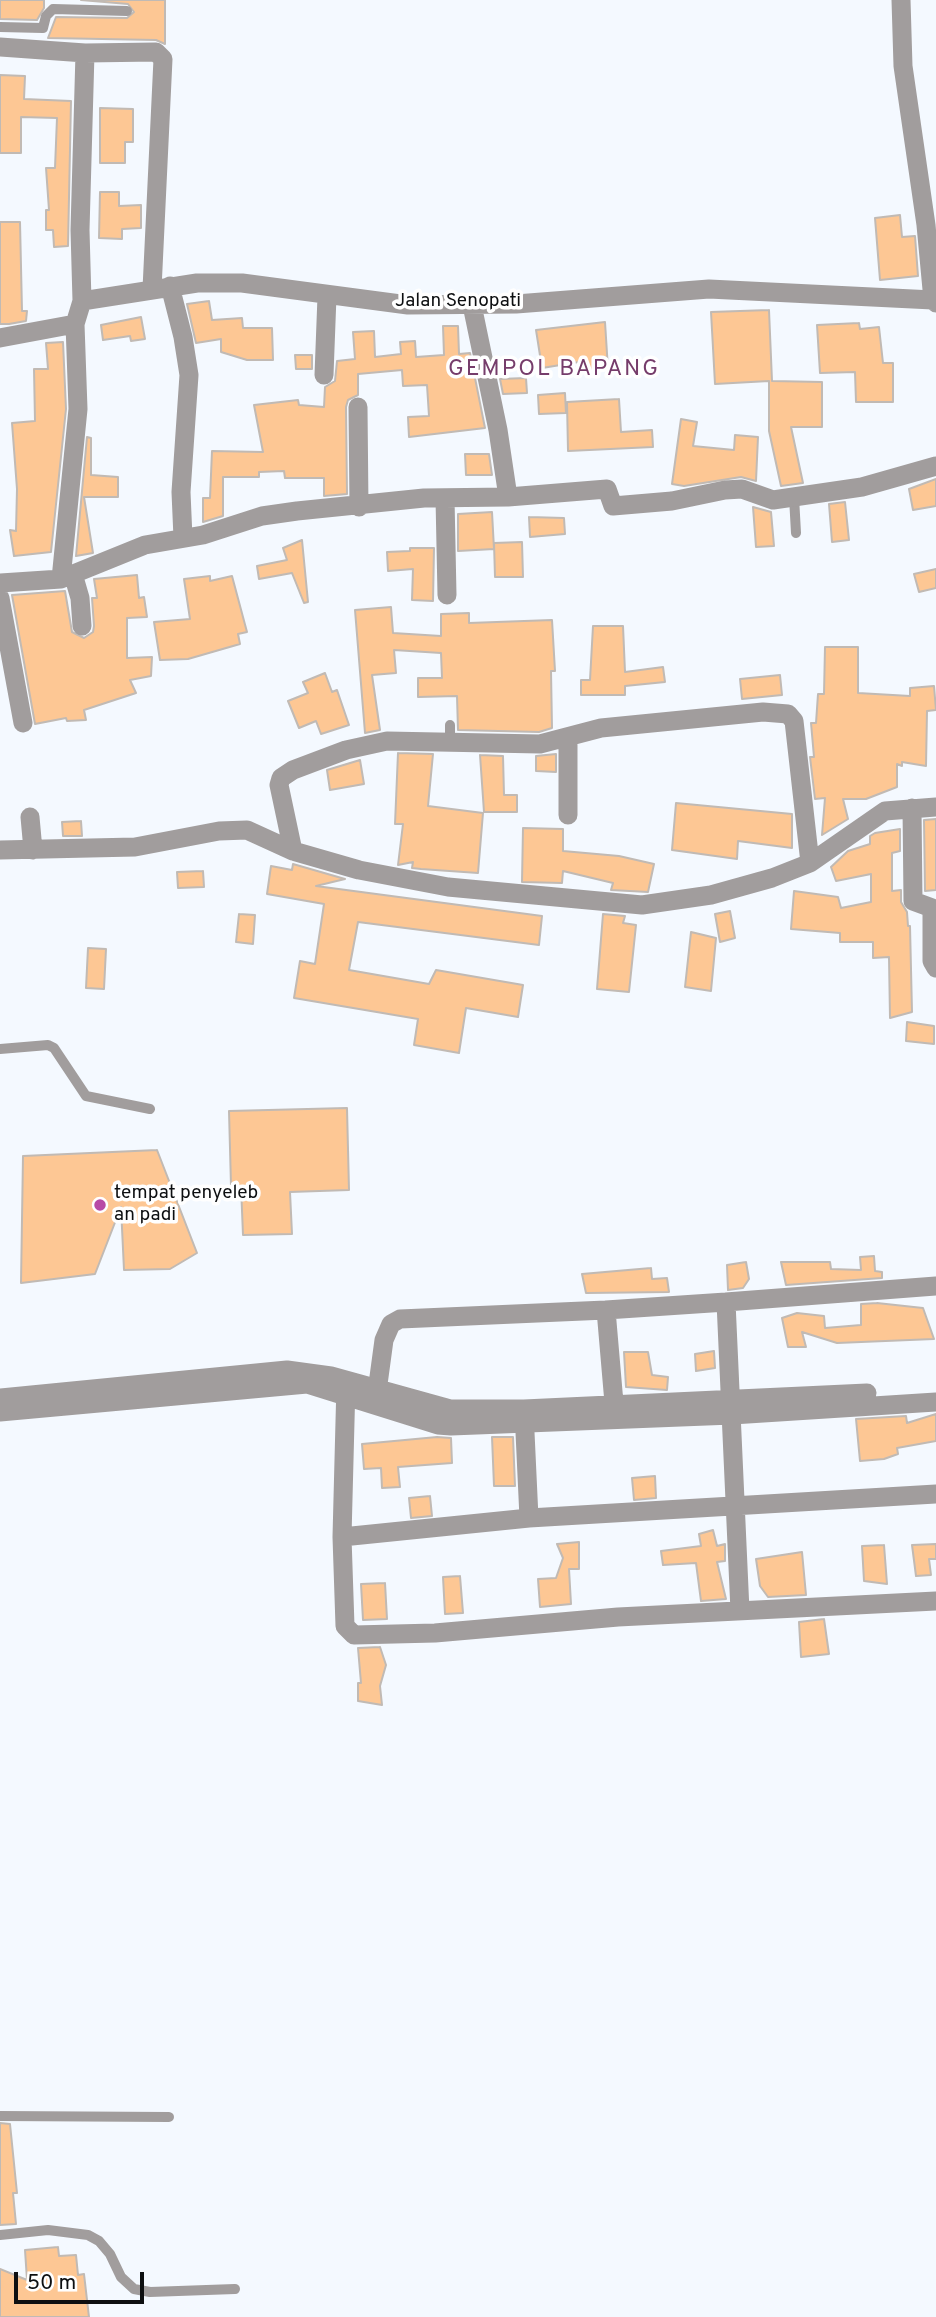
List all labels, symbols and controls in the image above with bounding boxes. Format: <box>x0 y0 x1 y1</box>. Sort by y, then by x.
street label: Jalan Senopati <box>395 291 521 313</box>
district label: GEMPOL BAPANG <box>450 356 658 384</box>
place label: tempat penyeleb an padi <box>114 1183 258 1227</box>
marker: tempat penyeleb an padi <box>92 1197 108 1213</box>
scale bar <box>18 2258 147 2302</box>
text: 50 m <box>27 2270 76 2297</box>

